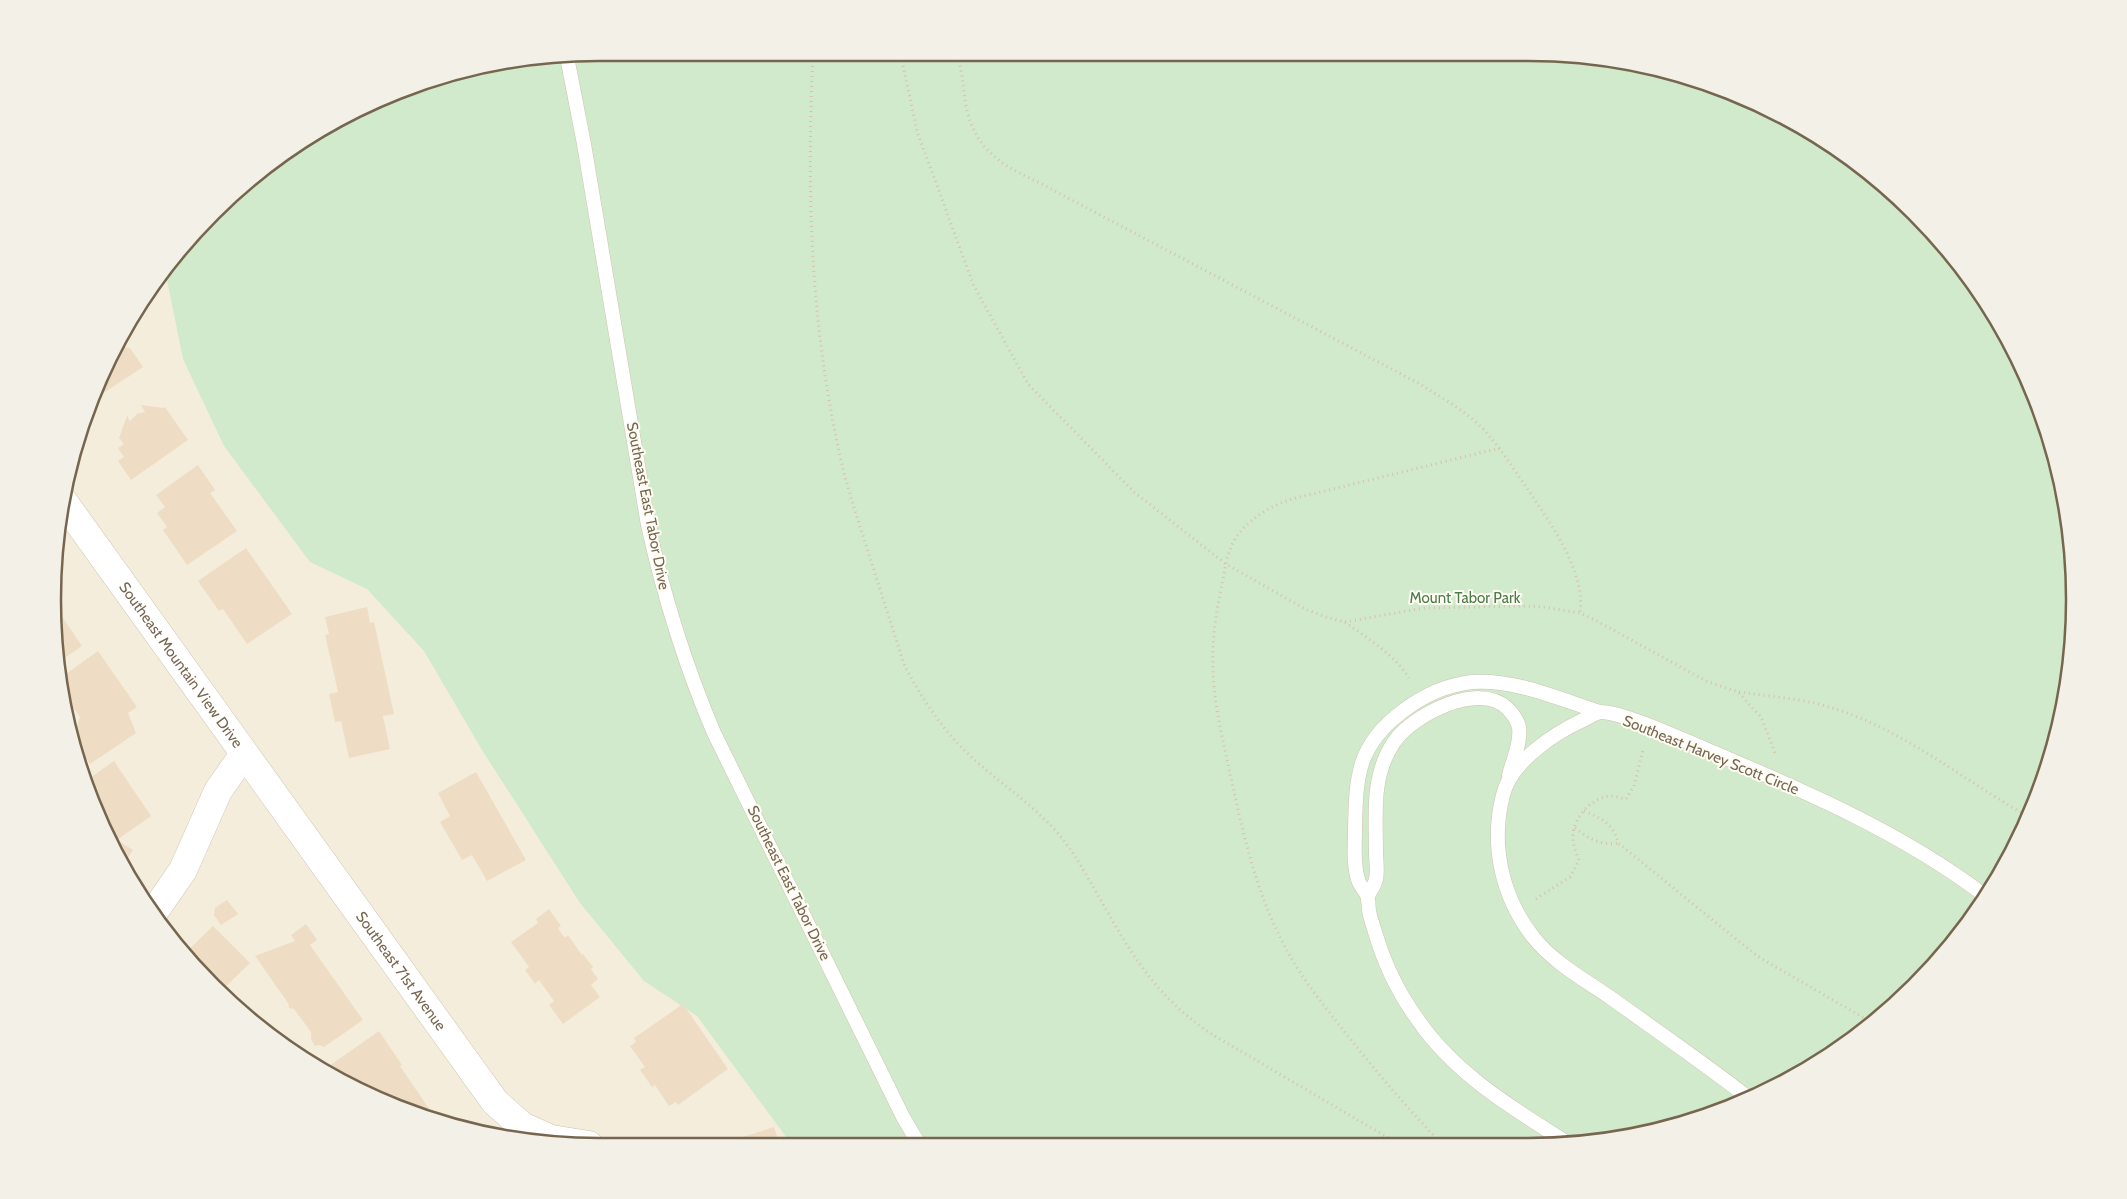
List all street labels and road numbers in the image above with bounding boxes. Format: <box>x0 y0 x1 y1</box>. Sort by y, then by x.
street label: Southeast East Tabor Drive <box>623 421 673 592</box>
street label: Southeast Mountain View Drive <box>115 579 247 752</box>
street label: Southeast Harvey Scott Circle <box>1620 711 1802 799</box>
street label: Southeast East Tabor Drive <box>744 803 835 964</box>
street label: Southeast 71st Avenue <box>352 908 450 1034</box>

